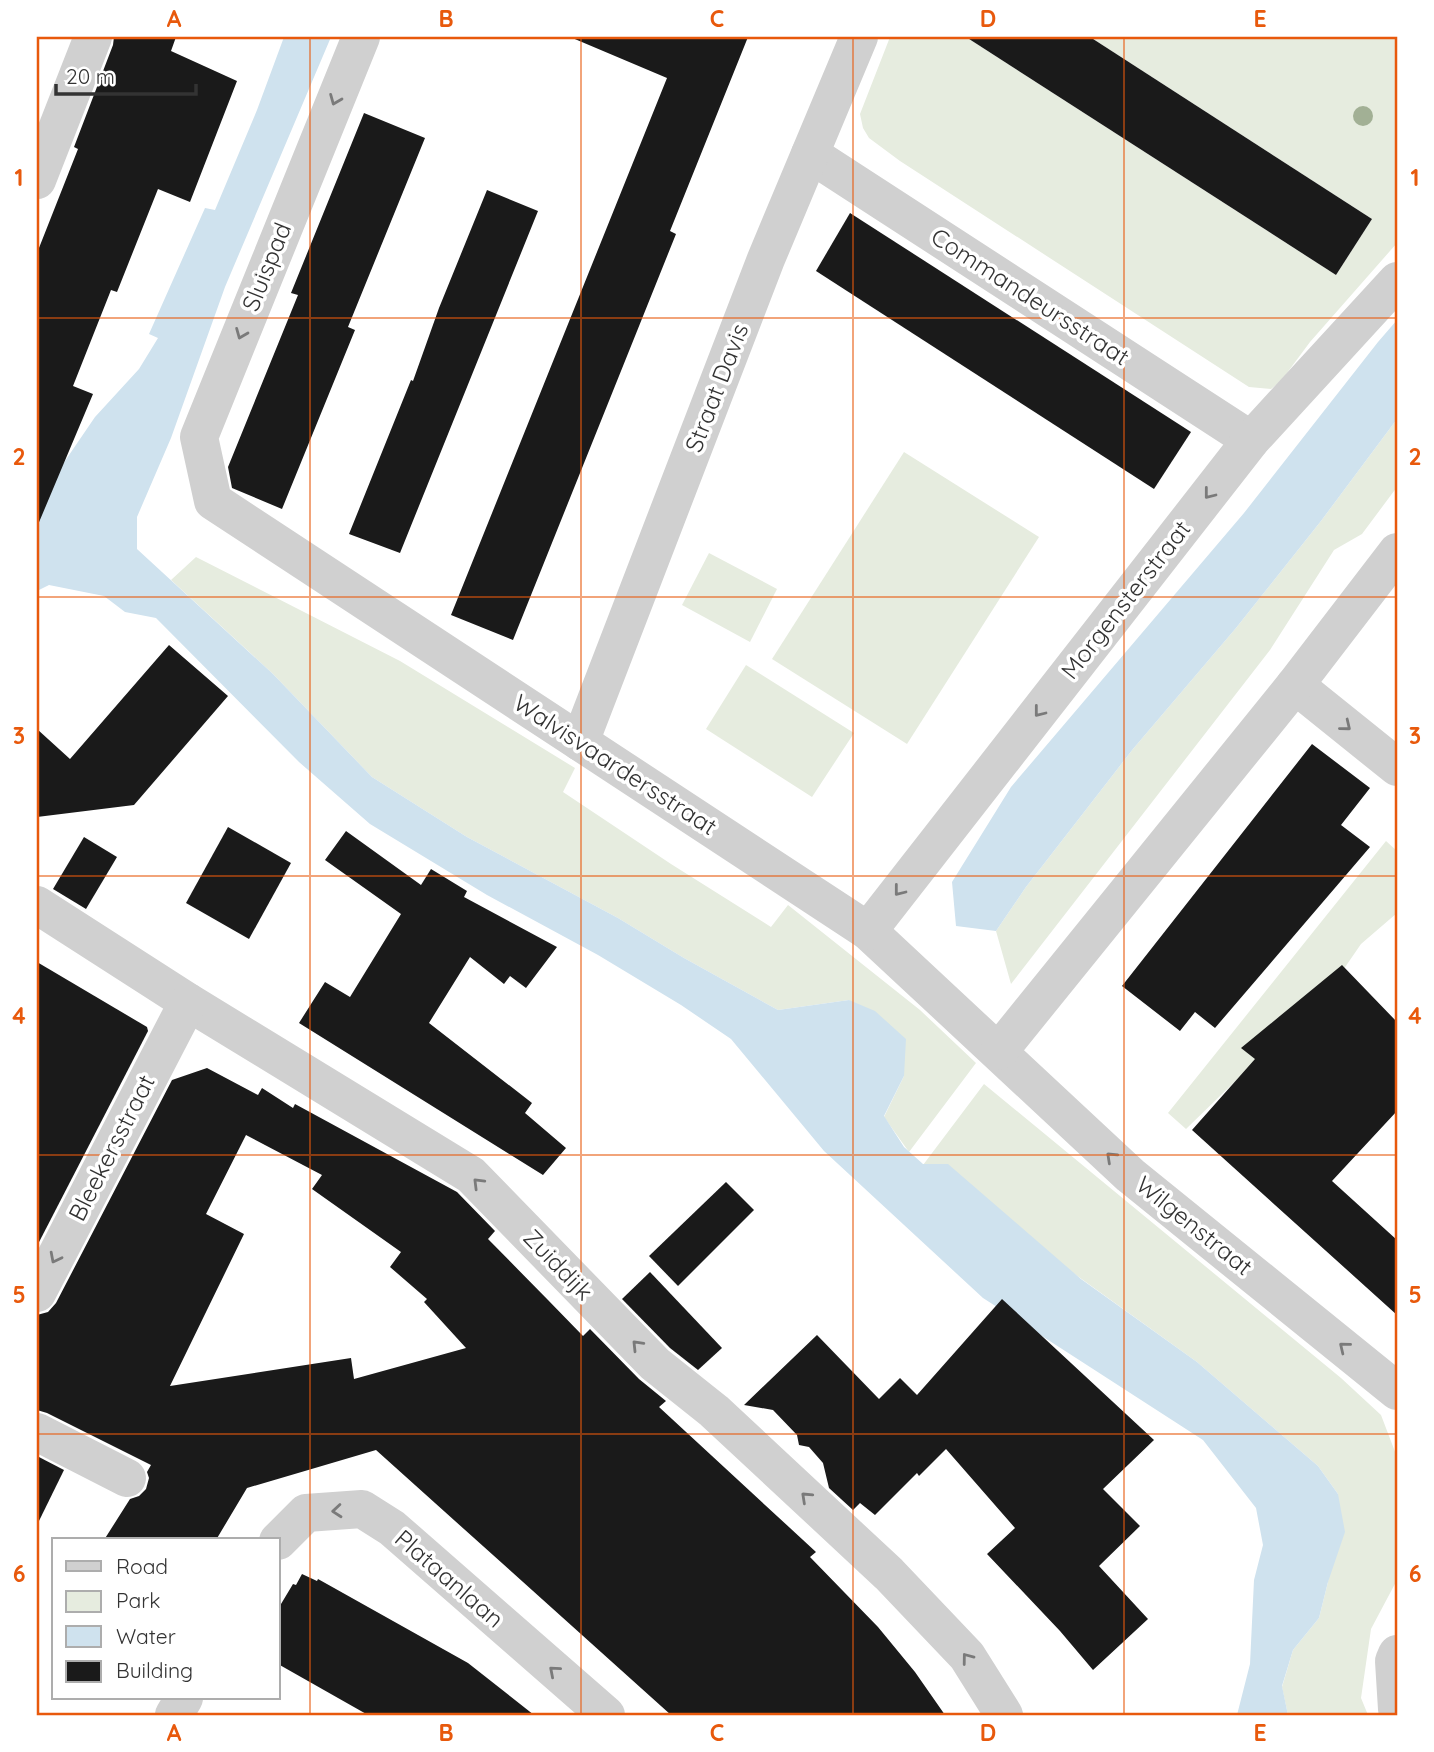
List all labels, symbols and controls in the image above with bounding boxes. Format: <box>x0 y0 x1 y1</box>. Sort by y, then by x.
text: A <box>167 4 182 33</box>
text: B <box>438 4 454 33</box>
text: C <box>710 4 724 33</box>
text: D <box>980 4 996 33</box>
text: E <box>1253 4 1267 33</box>
scale bar <box>56 52 196 96</box>
text: 20 m <box>66 63 115 89</box>
one-way arrow <box>329 93 343 105</box>
text: 1 <box>15 163 23 192</box>
text: 1 <box>1411 163 1419 192</box>
street label: Sluispad <box>235 218 297 315</box>
street label: Commandeursstraat <box>926 221 1135 371</box>
street label: Straat Davis <box>678 319 754 456</box>
one-way arrow <box>235 327 249 339</box>
text: 2 <box>12 442 26 471</box>
text: 2 <box>1408 442 1422 471</box>
one-way arrow <box>1204 486 1217 498</box>
street label: Morgensterstraat <box>1054 514 1196 685</box>
street label: Walvisvaardersstraat <box>508 687 723 841</box>
one-way arrow <box>1034 704 1047 717</box>
one-way arrow <box>1338 718 1351 730</box>
text: 3 <box>13 721 25 750</box>
text: 3 <box>1409 721 1421 750</box>
one-way arrow <box>895 883 907 896</box>
text: 4 <box>12 1001 26 1030</box>
text: 4 <box>1408 1001 1422 1030</box>
street label: Bleekersstraat <box>61 1069 161 1226</box>
one-way arrow <box>1106 1153 1119 1165</box>
street label: Wilgenstraat <box>1130 1169 1259 1281</box>
one-way arrow <box>474 1179 486 1191</box>
street label: Zuiddijk <box>517 1222 600 1306</box>
one-way arrow <box>49 1251 63 1264</box>
text: 5 <box>12 1280 26 1309</box>
text: 5 <box>1408 1280 1422 1309</box>
one-way arrow <box>633 1341 646 1354</box>
one-way arrow <box>1340 1343 1352 1356</box>
one-way arrow <box>801 1493 814 1505</box>
one-way arrow <box>331 1503 342 1518</box>
street label: Plataanlaan <box>389 1523 510 1634</box>
legend <box>52 1538 280 1700</box>
text: Road <box>116 1553 168 1579</box>
text: 6 <box>13 1559 25 1588</box>
text: 6 <box>1409 1559 1421 1588</box>
text: Park <box>116 1587 160 1613</box>
text: Water <box>116 1623 176 1649</box>
one-way arrow <box>962 1653 975 1666</box>
text: Building <box>116 1657 193 1683</box>
one-way arrow <box>549 1667 562 1679</box>
text: A <box>167 1718 182 1747</box>
text: B <box>438 1718 454 1747</box>
text: C <box>710 1718 724 1747</box>
text: D <box>980 1718 996 1747</box>
text: E <box>1253 1718 1267 1747</box>

